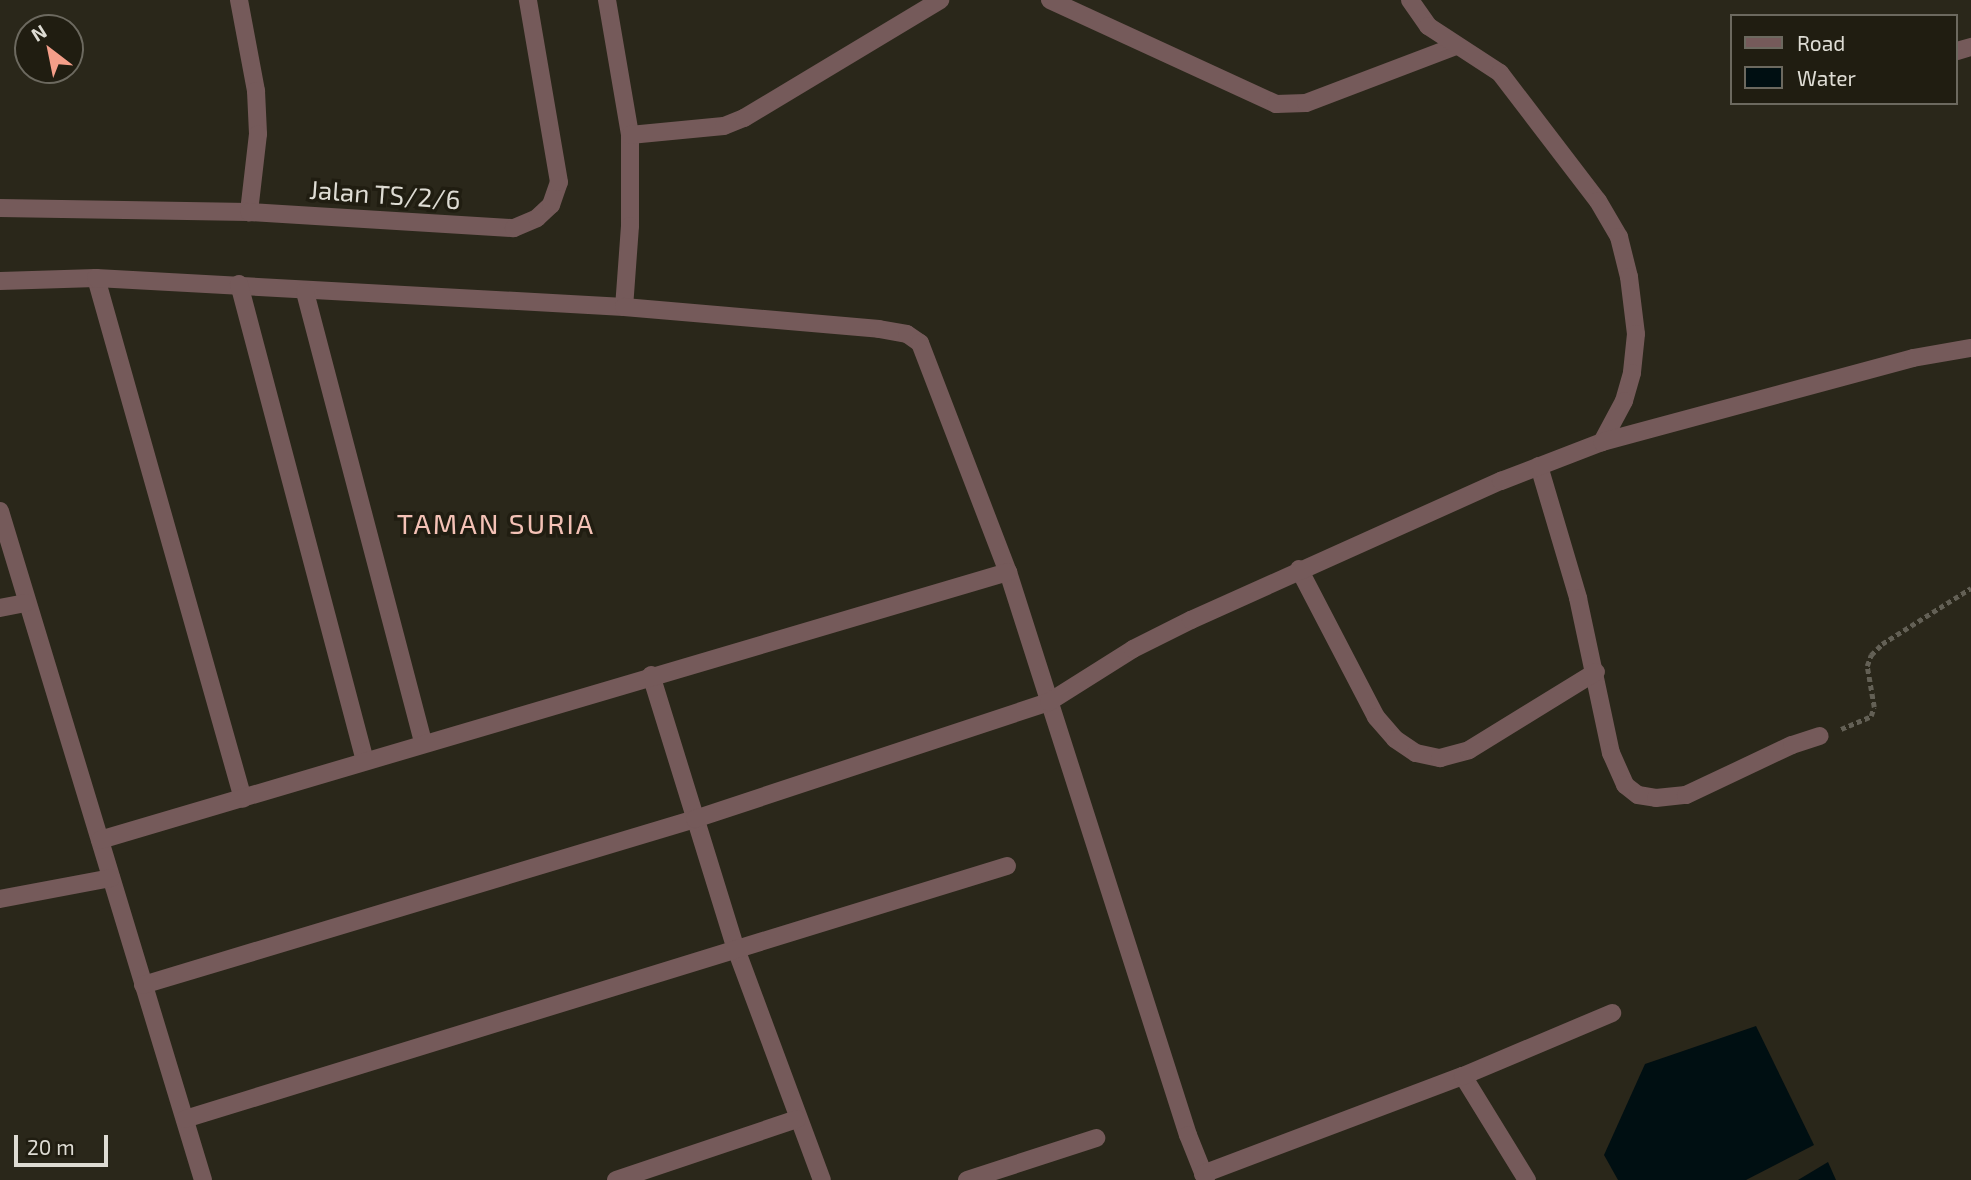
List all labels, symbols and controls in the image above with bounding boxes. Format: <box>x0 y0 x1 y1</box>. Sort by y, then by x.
north arrow <box>14 14 84 84</box>
legend <box>1730 14 1957 105</box>
text: N <box>27 19 51 46</box>
text: Road <box>1797 30 1845 55</box>
text: Water <box>1797 65 1856 90</box>
street label: Jalan TS/2/6 <box>308 173 462 215</box>
district label: TAMAN SURIA <box>398 506 594 540</box>
scale bar <box>18 1120 112 1164</box>
text: 20 m <box>27 1134 75 1159</box>

